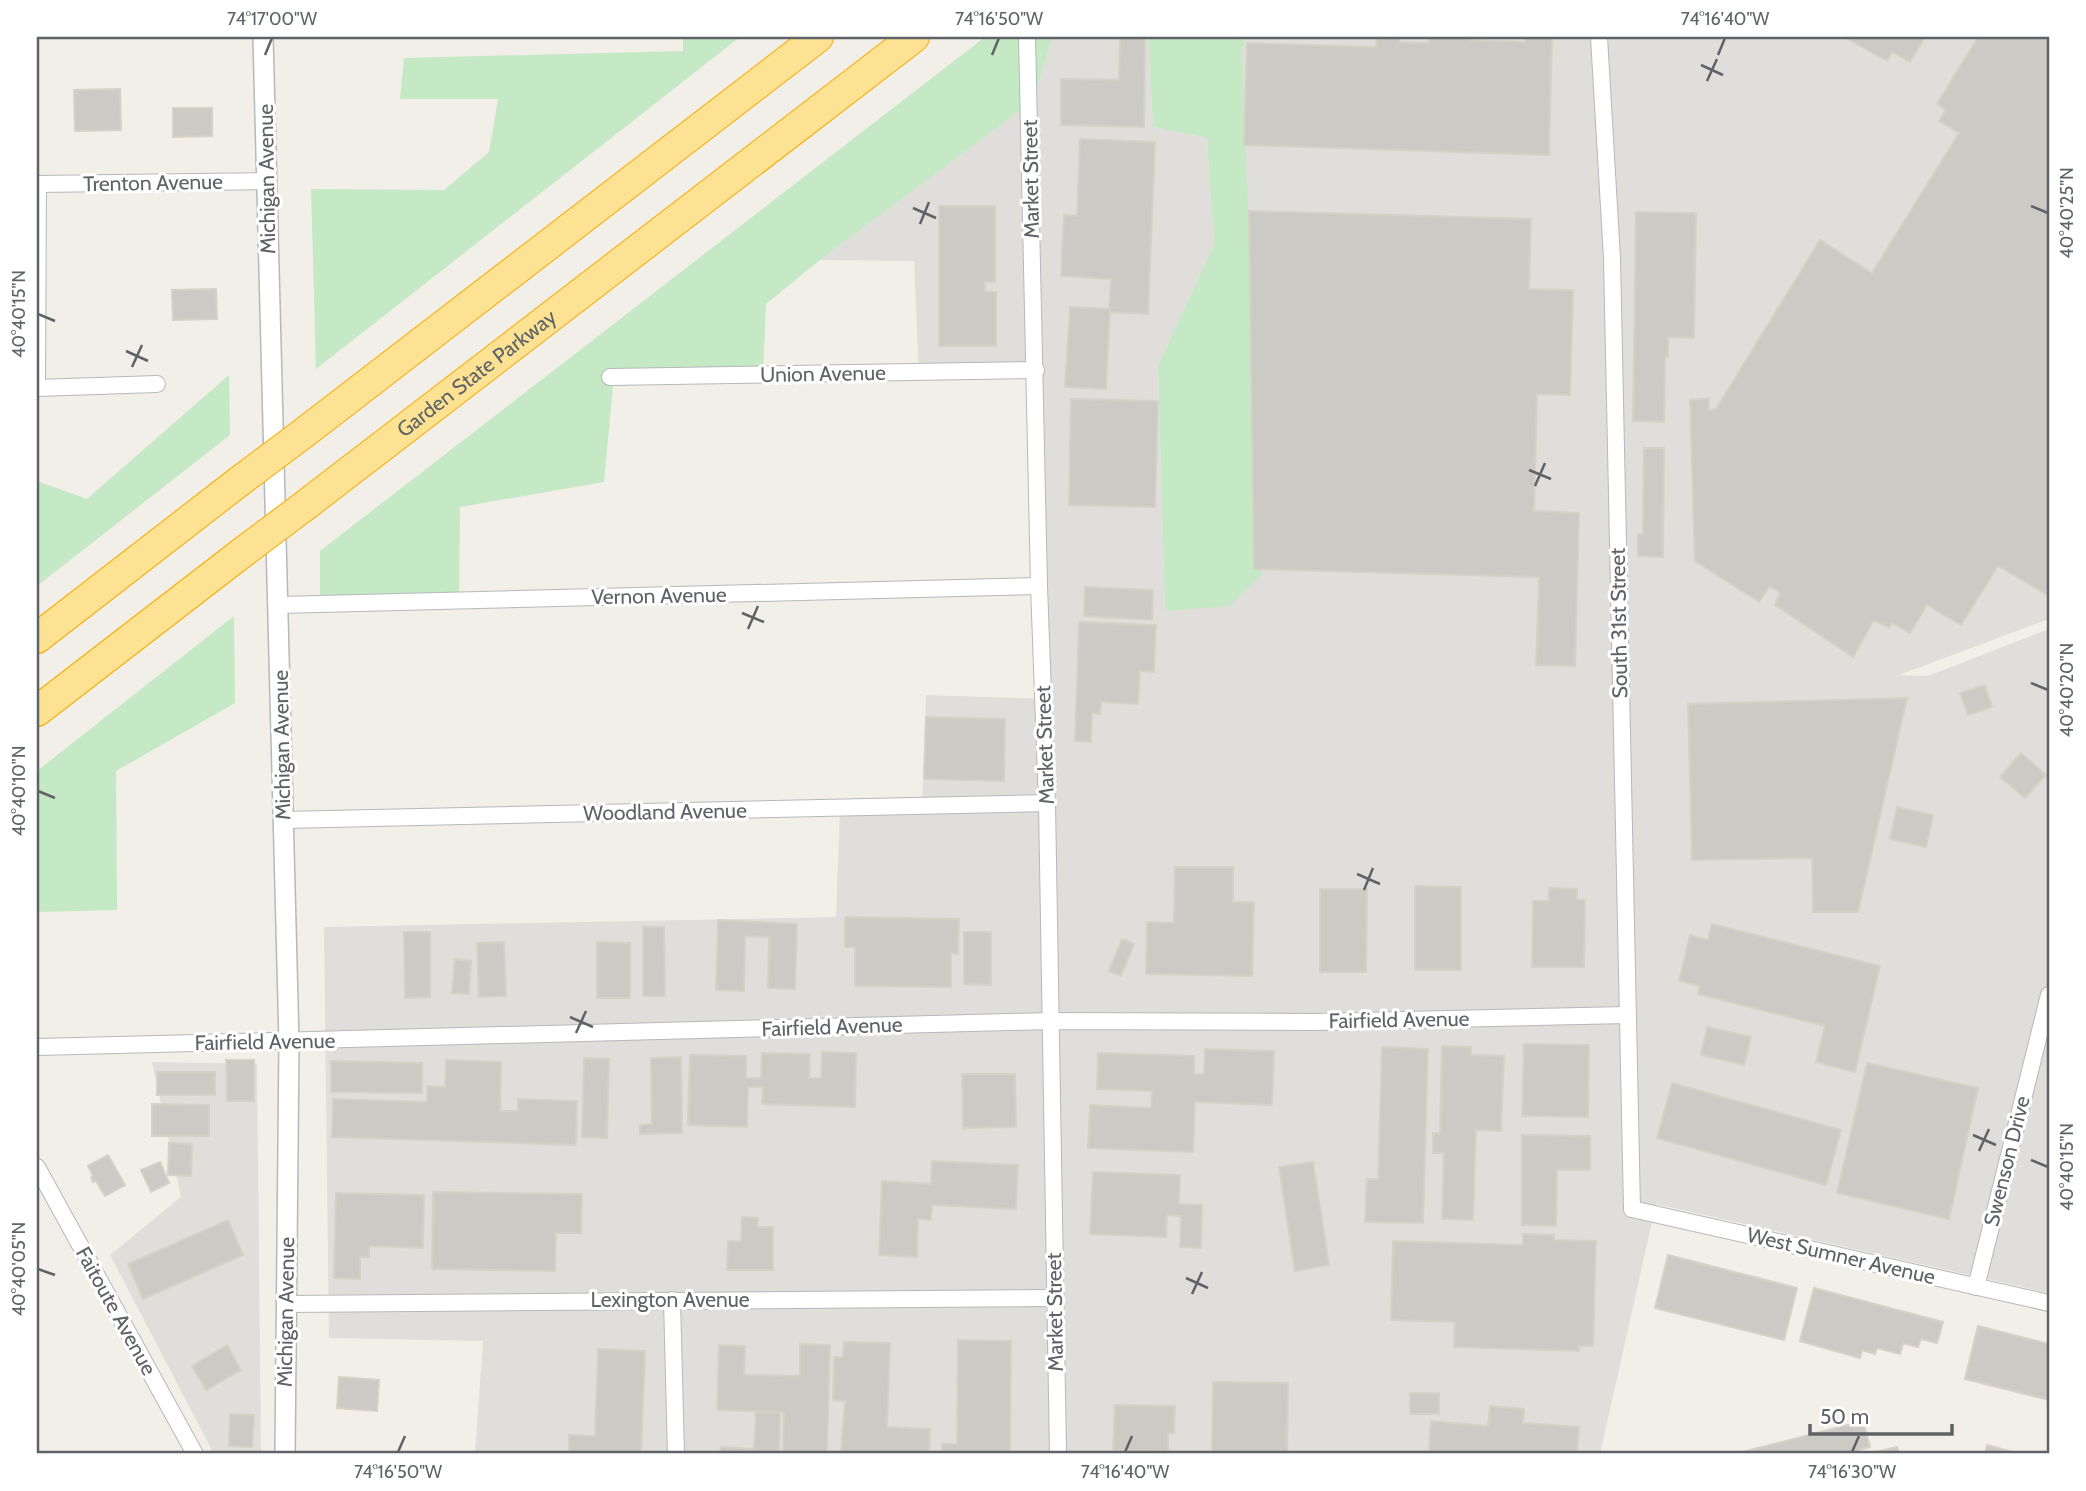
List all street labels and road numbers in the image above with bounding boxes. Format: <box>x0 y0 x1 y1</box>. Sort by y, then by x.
street label: Michigan Avenue <box>253 103 280 254</box>
street label: Market Street <box>1017 119 1044 239</box>
street label: Trenton Avenue <box>83 169 223 196</box>
street label: Garden State Parkway <box>392 304 561 442</box>
street label: Union Avenue <box>760 360 886 387</box>
street label: South 31st Street <box>1605 547 1632 699</box>
street label: Vernon Avenue <box>591 582 727 609</box>
street label: Michigan Avenue <box>268 669 295 820</box>
street label: Market Street <box>1030 685 1059 805</box>
street label: Woodland Avenue <box>583 798 747 825</box>
street label: Fairfield Avenue <box>1328 1006 1470 1033</box>
street label: Fairfield Avenue <box>761 1012 903 1041</box>
street label: Fairfield Avenue <box>194 1028 336 1055</box>
street label: Swenson Drive <box>1978 1093 2035 1229</box>
street label: West Sumner Avenue <box>1745 1222 1938 1289</box>
street label: Michigan Avenue <box>272 1236 299 1387</box>
street label: Faitoute Avenue <box>71 1242 162 1380</box>
street label: Market Street <box>1041 1252 1068 1372</box>
street label: Lexington Avenue <box>590 1287 750 1312</box>

